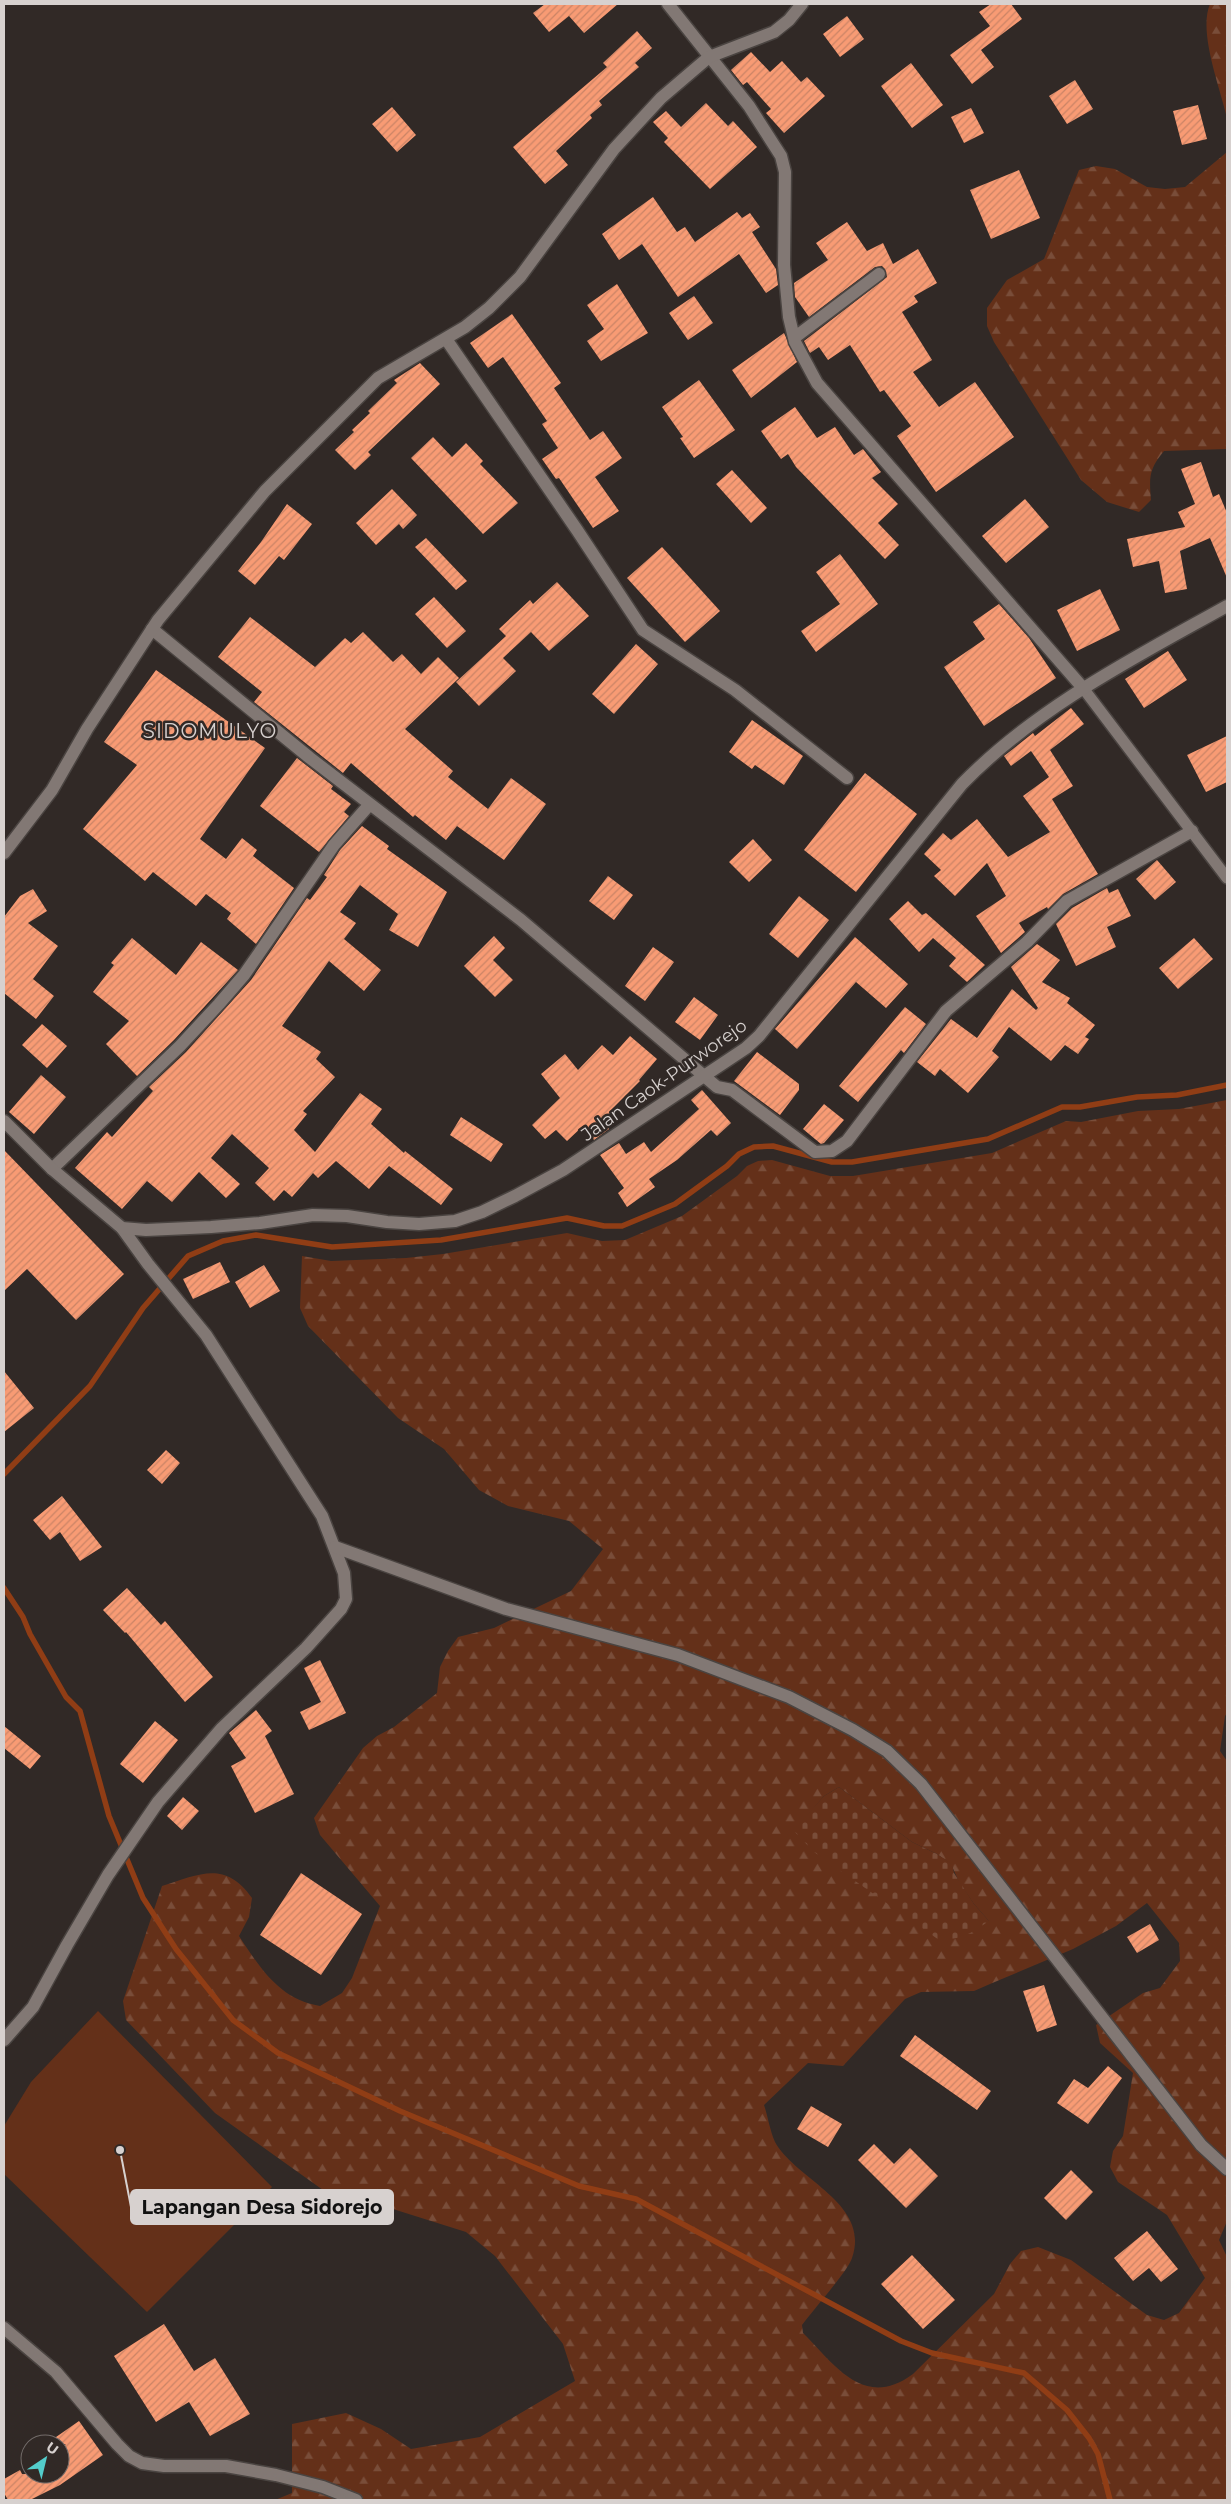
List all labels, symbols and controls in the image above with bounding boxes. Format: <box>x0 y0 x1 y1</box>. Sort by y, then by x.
district label: SIDOMULYO <box>143 719 277 743</box>
street label: Jalan Caok-Purworejo <box>576 1014 751 1146</box>
callout: Lapangan Desa Sidorejo <box>131 2190 393 2224</box>
text: Lapangan Desa Sidorejo <box>141 2196 383 2219</box>
north arrow <box>20 2434 70 2484</box>
text: U <box>43 2438 62 2459</box>

